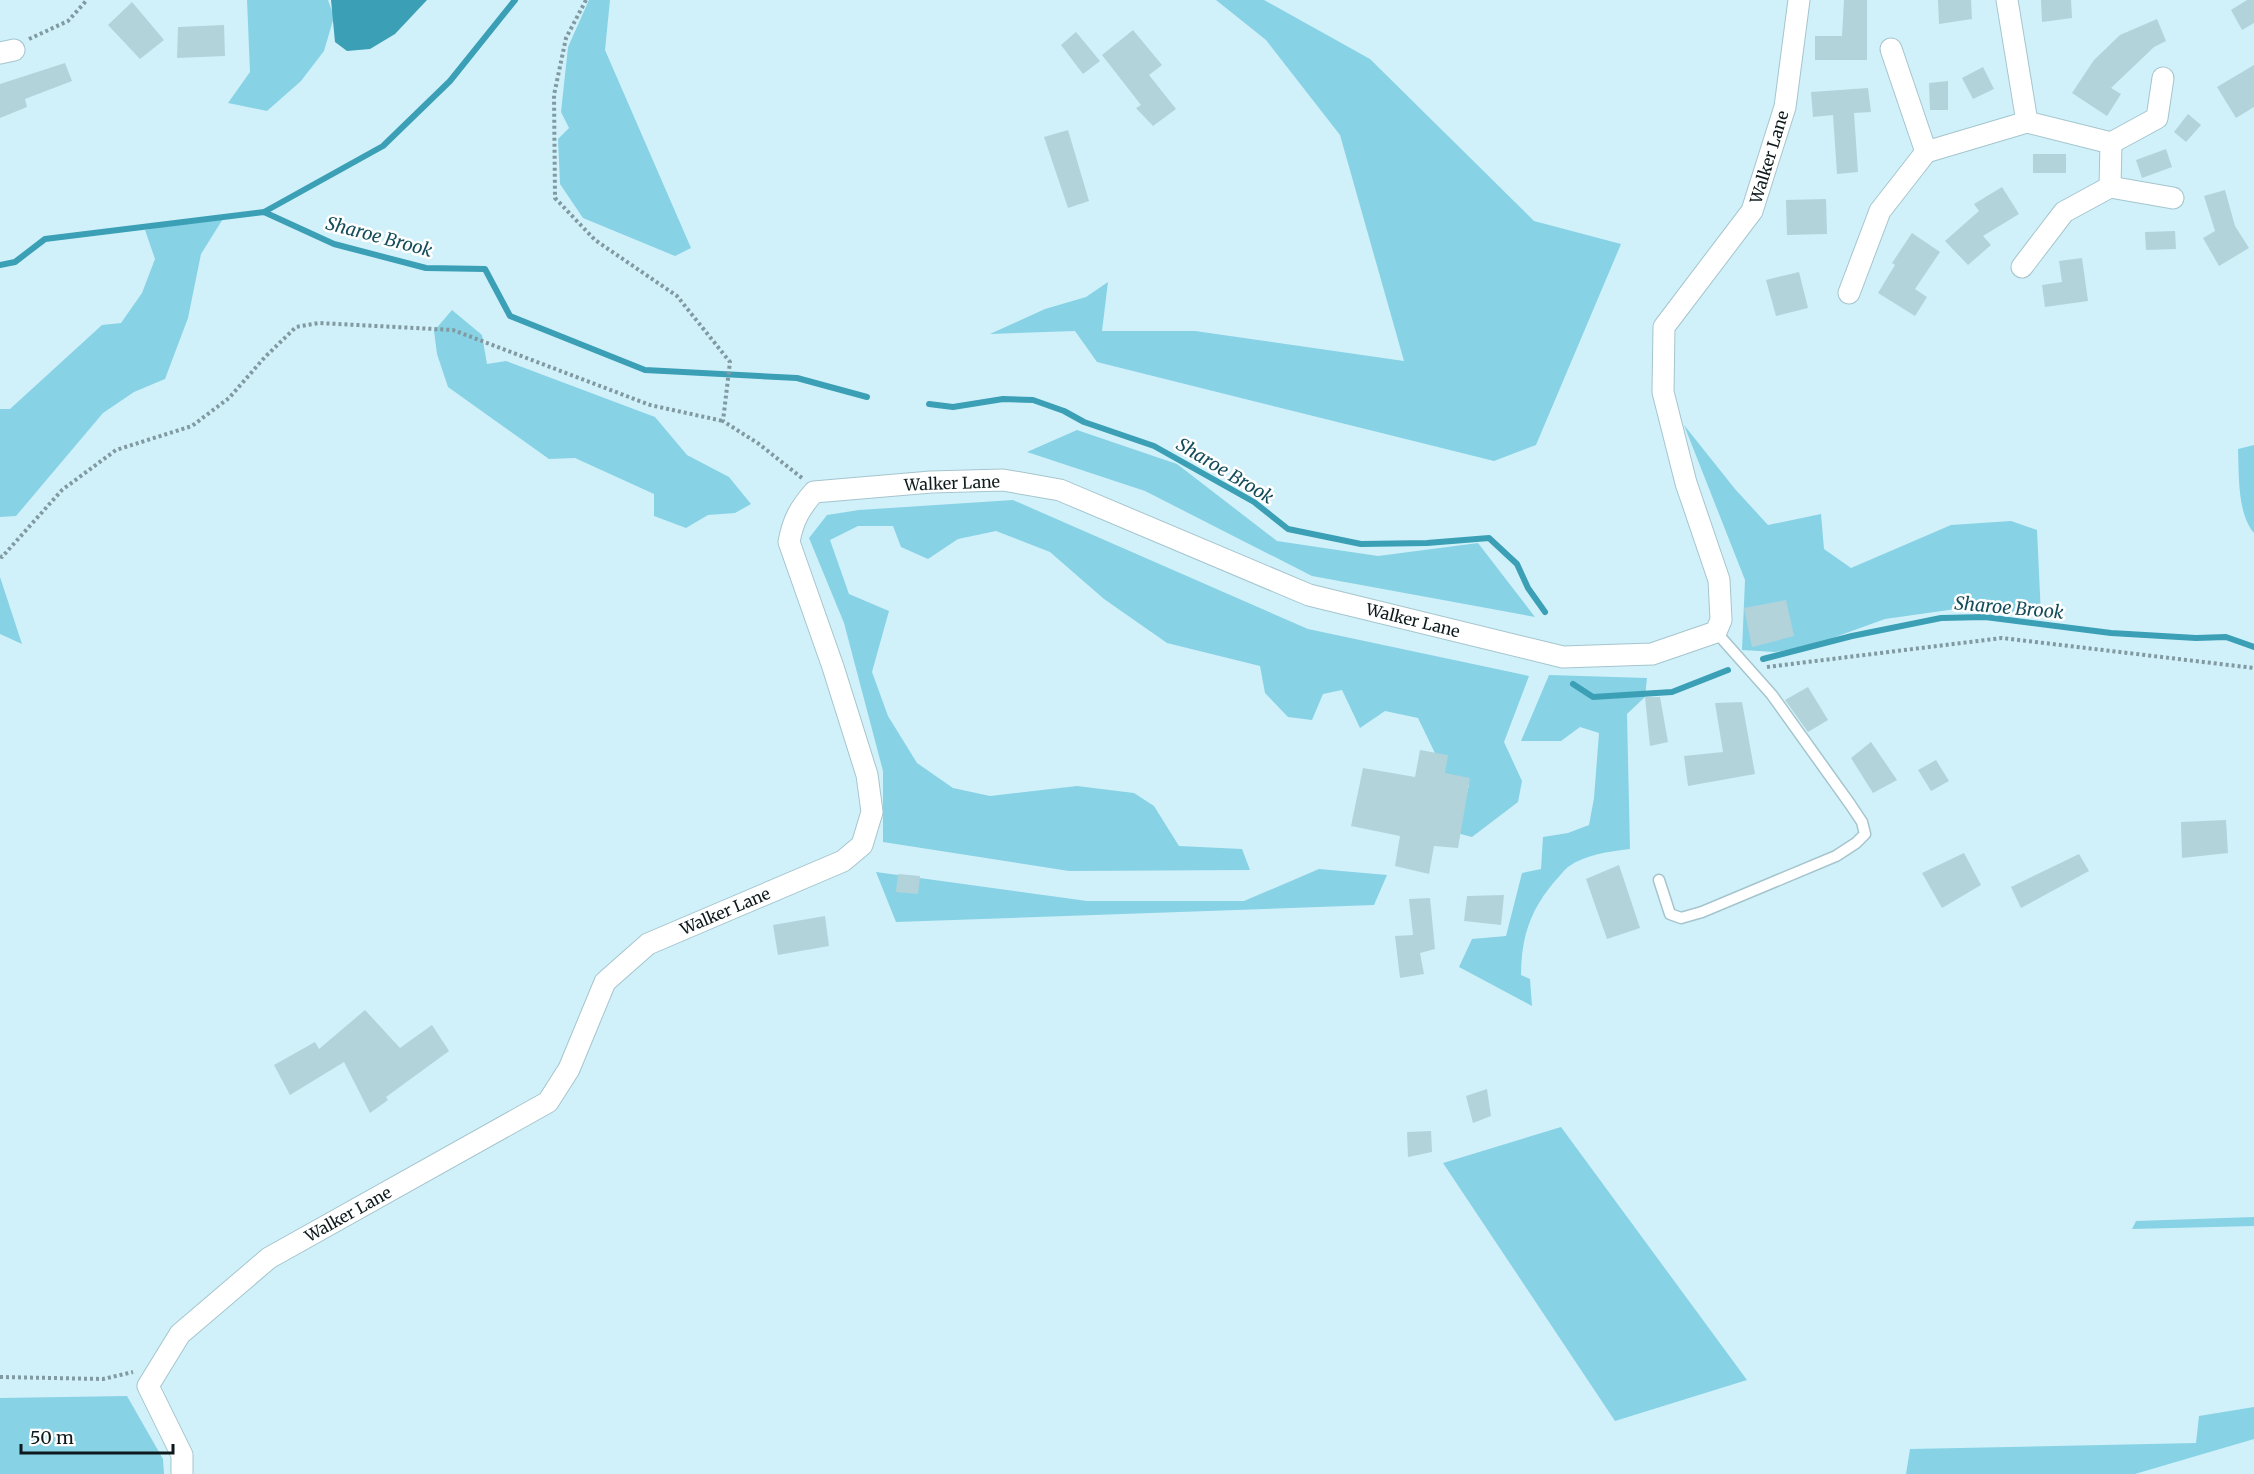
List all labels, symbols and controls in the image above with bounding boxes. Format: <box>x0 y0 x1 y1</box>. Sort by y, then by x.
street label: Walker Lane <box>1745 108 1793 207</box>
water label: Sharoe Brook <box>323 211 435 262</box>
water label: Sharoe Brook <box>1172 433 1278 509</box>
street label: Walker Lane <box>903 471 1000 495</box>
water label: Sharoe Brook <box>1954 591 2065 624</box>
street label: Walker Lane <box>1363 598 1462 641</box>
street label: Walker Lane <box>676 883 773 939</box>
street label: Walker Lane <box>300 1182 395 1247</box>
scale bar <box>21 1417 172 1455</box>
text: 50 m <box>30 1426 74 1449</box>

